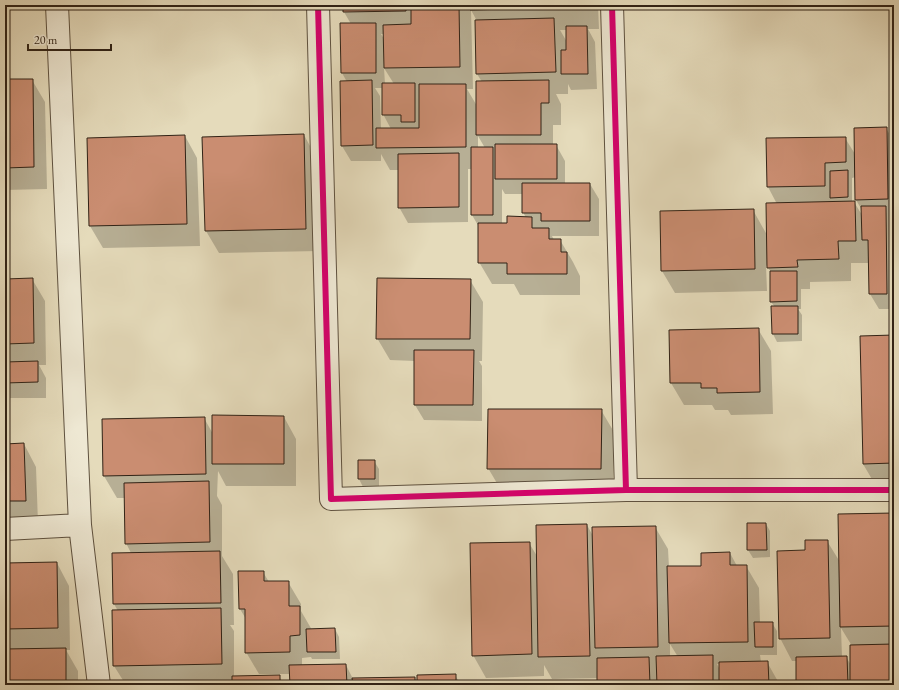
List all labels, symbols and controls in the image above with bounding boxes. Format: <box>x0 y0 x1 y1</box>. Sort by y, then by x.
scale bar <box>28 26 111 52</box>
text: 20 m <box>34 32 58 48</box>

